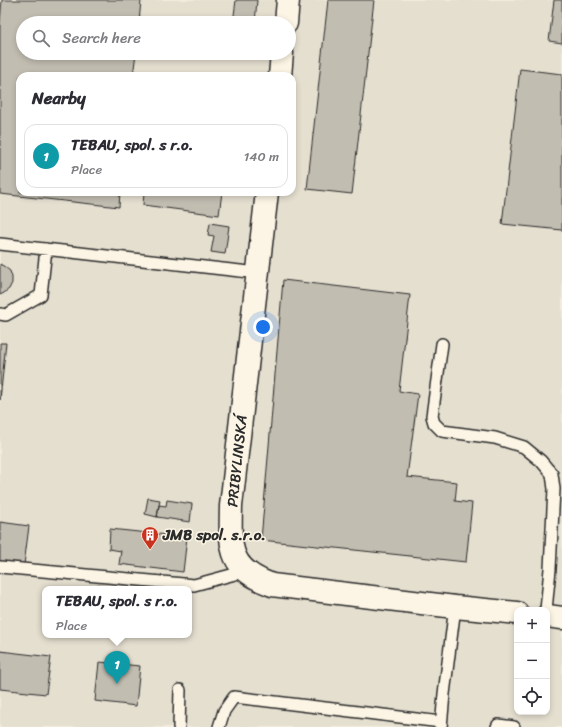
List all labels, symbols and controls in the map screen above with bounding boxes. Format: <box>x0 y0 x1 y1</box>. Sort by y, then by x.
search box <box>16 16 296 60</box>
text: Search here <box>62 25 141 51</box>
icon: search <box>30 27 52 49</box>
text: Nearby <box>32 83 86 113</box>
text: TEBAU, spol. s r.o. <box>71 132 193 158</box>
text: 1 <box>43 145 49 168</box>
text: 140 m <box>244 145 279 168</box>
text: Place <box>71 158 102 181</box>
your location <box>253 317 273 337</box>
street label: PRIBYLINSKÁ <box>219 411 255 508</box>
place label: JMB spol. s.r.o. <box>162 522 266 548</box>
building icon: JMB spol. s.r.o. <box>140 525 160 550</box>
popup <box>42 586 192 638</box>
text: TEBAU, spol. s r.o. <box>56 588 178 614</box>
map controls <box>514 607 550 715</box>
button: + <box>514 607 550 643</box>
text: Place <box>56 614 87 637</box>
button: − <box>514 643 550 679</box>
pin: 1 <box>104 651 130 684</box>
button: locate <box>514 679 550 715</box>

